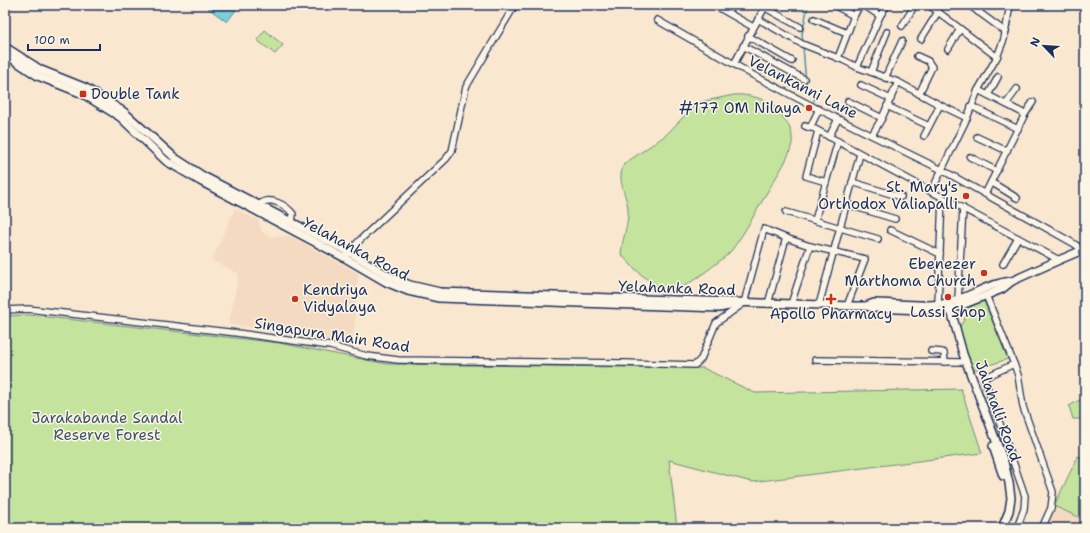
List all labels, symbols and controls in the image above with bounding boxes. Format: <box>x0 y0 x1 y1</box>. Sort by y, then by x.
scale bar <box>28 26 100 52</box>
north arrow <box>1024 26 1064 66</box>
text: 100 m <box>34 32 70 48</box>
text: N <box>1027 35 1044 49</box>
street label: Velankanni Lane <box>745 51 861 123</box>
place label: Double Tank <box>91 84 180 104</box>
marker: Double Tank <box>78 89 88 99</box>
place label: #177 OM Nilaya <box>679 98 802 118</box>
marker: #177 OM Nilaya <box>804 103 814 113</box>
place label: St. Mary's Orthodox Valiapalli <box>818 177 958 214</box>
marker: St. Mary's Orthodox Valiapalli <box>961 191 971 201</box>
street label: Yelahanka Road <box>299 213 413 286</box>
place label: Ebenezer Marthoma Church <box>844 254 976 291</box>
marker: Ebenezer Marthoma Church <box>979 268 989 278</box>
street label: Yelahanka Road <box>618 276 737 300</box>
place label: Kendriya Vidyalaya <box>303 280 376 317</box>
marker: Lassi Shop <box>943 292 953 302</box>
marker: Kendriya Vidyalaya <box>290 294 300 304</box>
marker: Apollo Pharmacy <box>826 294 836 304</box>
place label: Lassi Shop <box>910 302 986 322</box>
place label: Apollo Pharmacy <box>770 304 892 324</box>
street label: Singapura Main Road <box>253 313 412 357</box>
street label: Jalahalli Road <box>970 358 1026 465</box>
park label: Jarakabande Sandal Reserve Forest <box>31 408 183 445</box>

